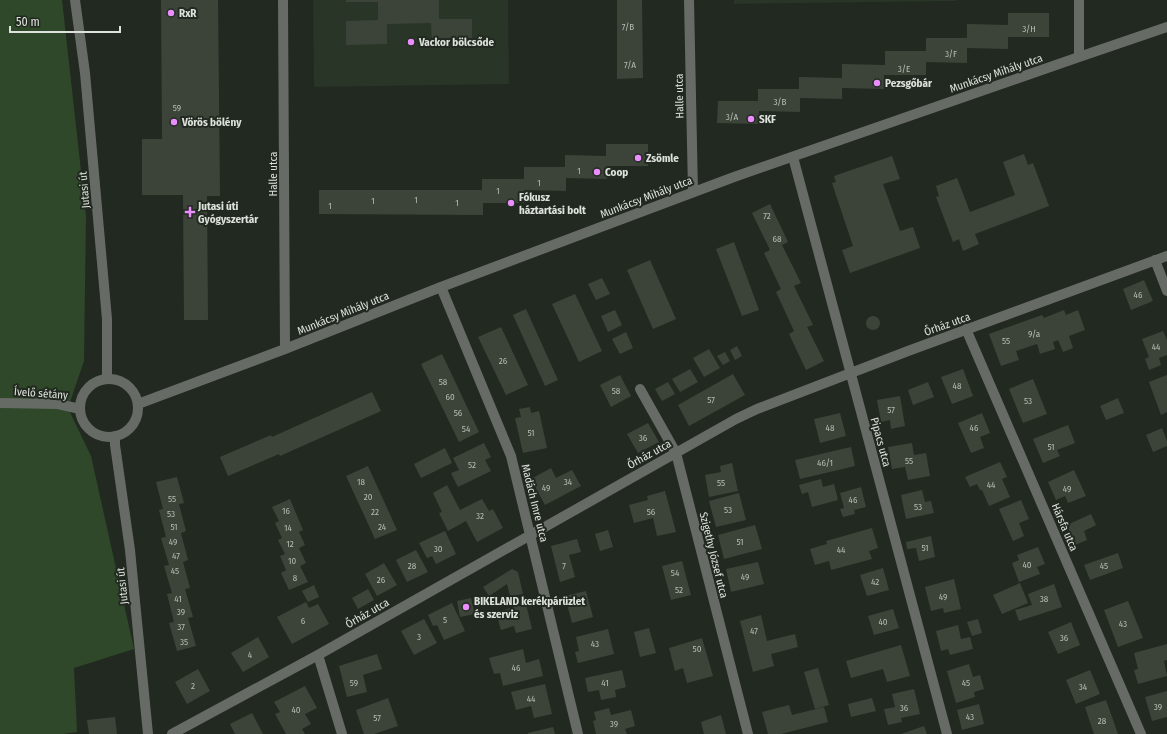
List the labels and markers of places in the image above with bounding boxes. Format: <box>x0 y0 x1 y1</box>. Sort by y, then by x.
place label: RxR <box>179 7 197 20</box>
marker: RxR <box>166 8 176 18</box>
place label: Vackor bölcsőde <box>418 36 495 49</box>
marker: Vackor bölcsőde <box>406 37 416 47</box>
place label: Pezsgőbár <box>885 77 933 90</box>
marker: Pezsgőbár <box>872 78 882 88</box>
place label: SKF <box>759 113 776 126</box>
marker: SKF <box>746 114 756 124</box>
place label: Vörös bölény <box>181 116 242 129</box>
marker: Vörös bölény <box>169 117 179 127</box>
place label: Zsömle <box>646 152 679 165</box>
marker: Zsömle <box>633 153 643 163</box>
place label: Coop <box>605 166 628 179</box>
marker: Coop <box>592 167 602 177</box>
place label: Fókusz háztartási bolt <box>519 191 586 217</box>
marker: Fókusz háztartási bolt <box>506 198 516 208</box>
place label: Jutasi úti Gyógyszertár <box>197 200 259 226</box>
marker: Jutasi úti Gyógyszertár <box>185 207 195 217</box>
place label: BIKELAND kerékpárüzlet és szerviz <box>474 595 585 621</box>
marker: BIKELAND kerékpárüzlet és szerviz <box>461 602 471 612</box>

